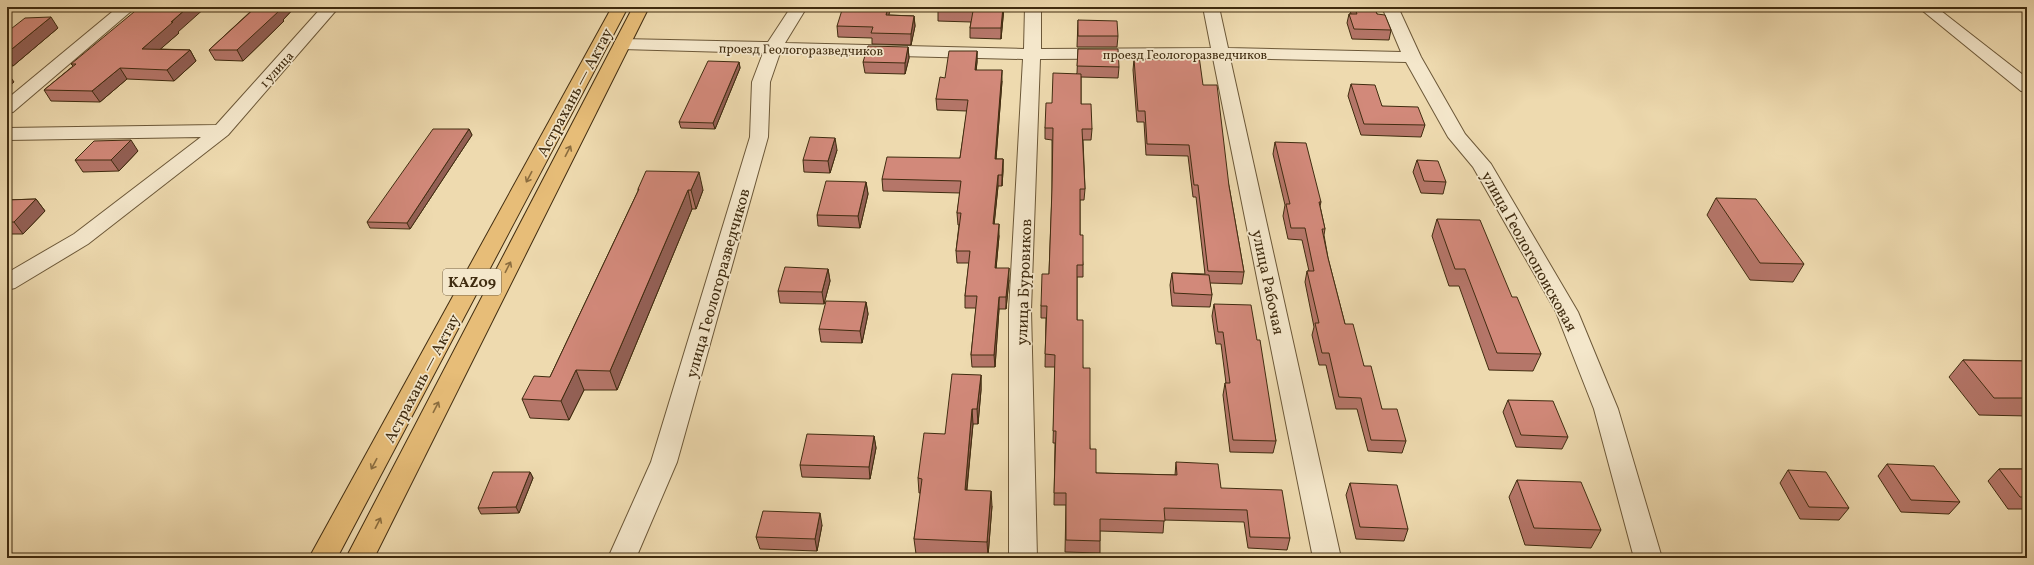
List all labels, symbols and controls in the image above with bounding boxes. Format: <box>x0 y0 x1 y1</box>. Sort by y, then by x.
street label: Астрахань — Актау <box>532 24 619 161</box>
street label: проезд Геологоразведчиков <box>719 41 884 61</box>
street label: проезд Геологоразведчиков <box>1103 47 1268 65</box>
street label: 1 улица <box>256 48 299 93</box>
one-way arrow <box>564 145 572 157</box>
street label: улица Геологопоисковая <box>1475 168 1582 336</box>
one-way arrow <box>524 171 532 183</box>
street label: улица Геологоразведчиков <box>681 186 757 381</box>
street label: улица Буровиков <box>1012 218 1038 346</box>
street label: улица Рабочая <box>1245 228 1289 337</box>
one-way arrow <box>505 261 513 273</box>
road number: KAZ09 <box>443 269 501 295</box>
street label: Астрахань — Актау <box>379 310 466 447</box>
one-way arrow <box>433 401 441 413</box>
one-way arrow <box>370 458 377 470</box>
one-way arrow <box>375 517 382 529</box>

